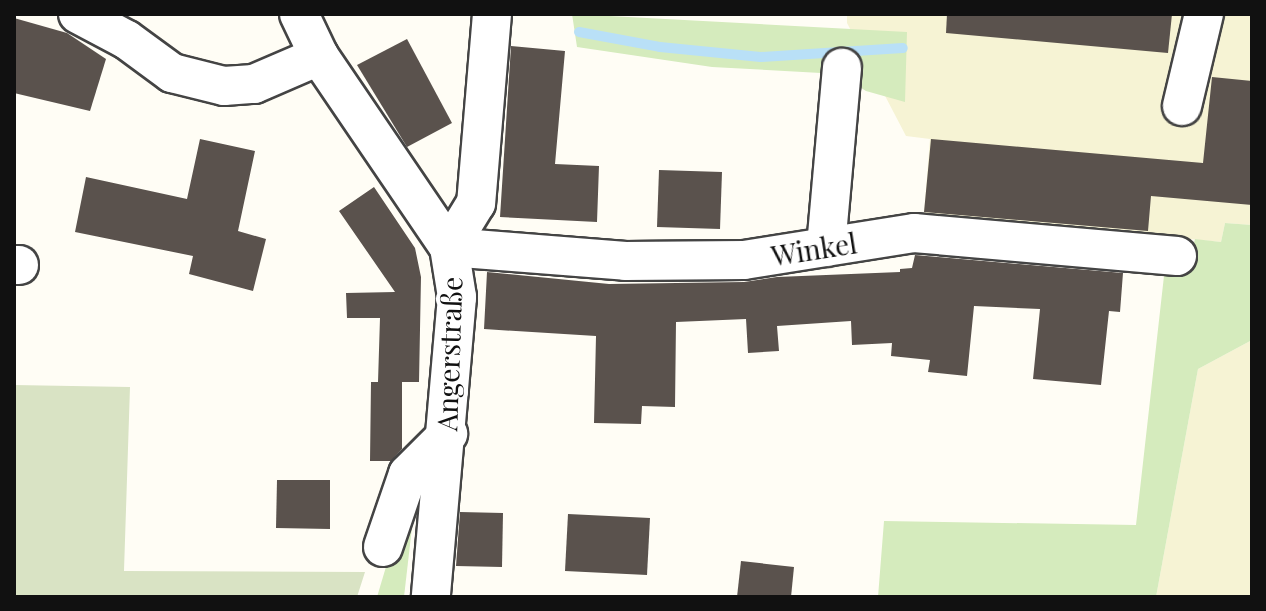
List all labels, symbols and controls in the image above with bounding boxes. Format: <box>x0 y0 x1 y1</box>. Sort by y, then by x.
street label: Winkel <box>769 226 859 272</box>
street label: Angerstraße <box>430 276 468 432</box>

